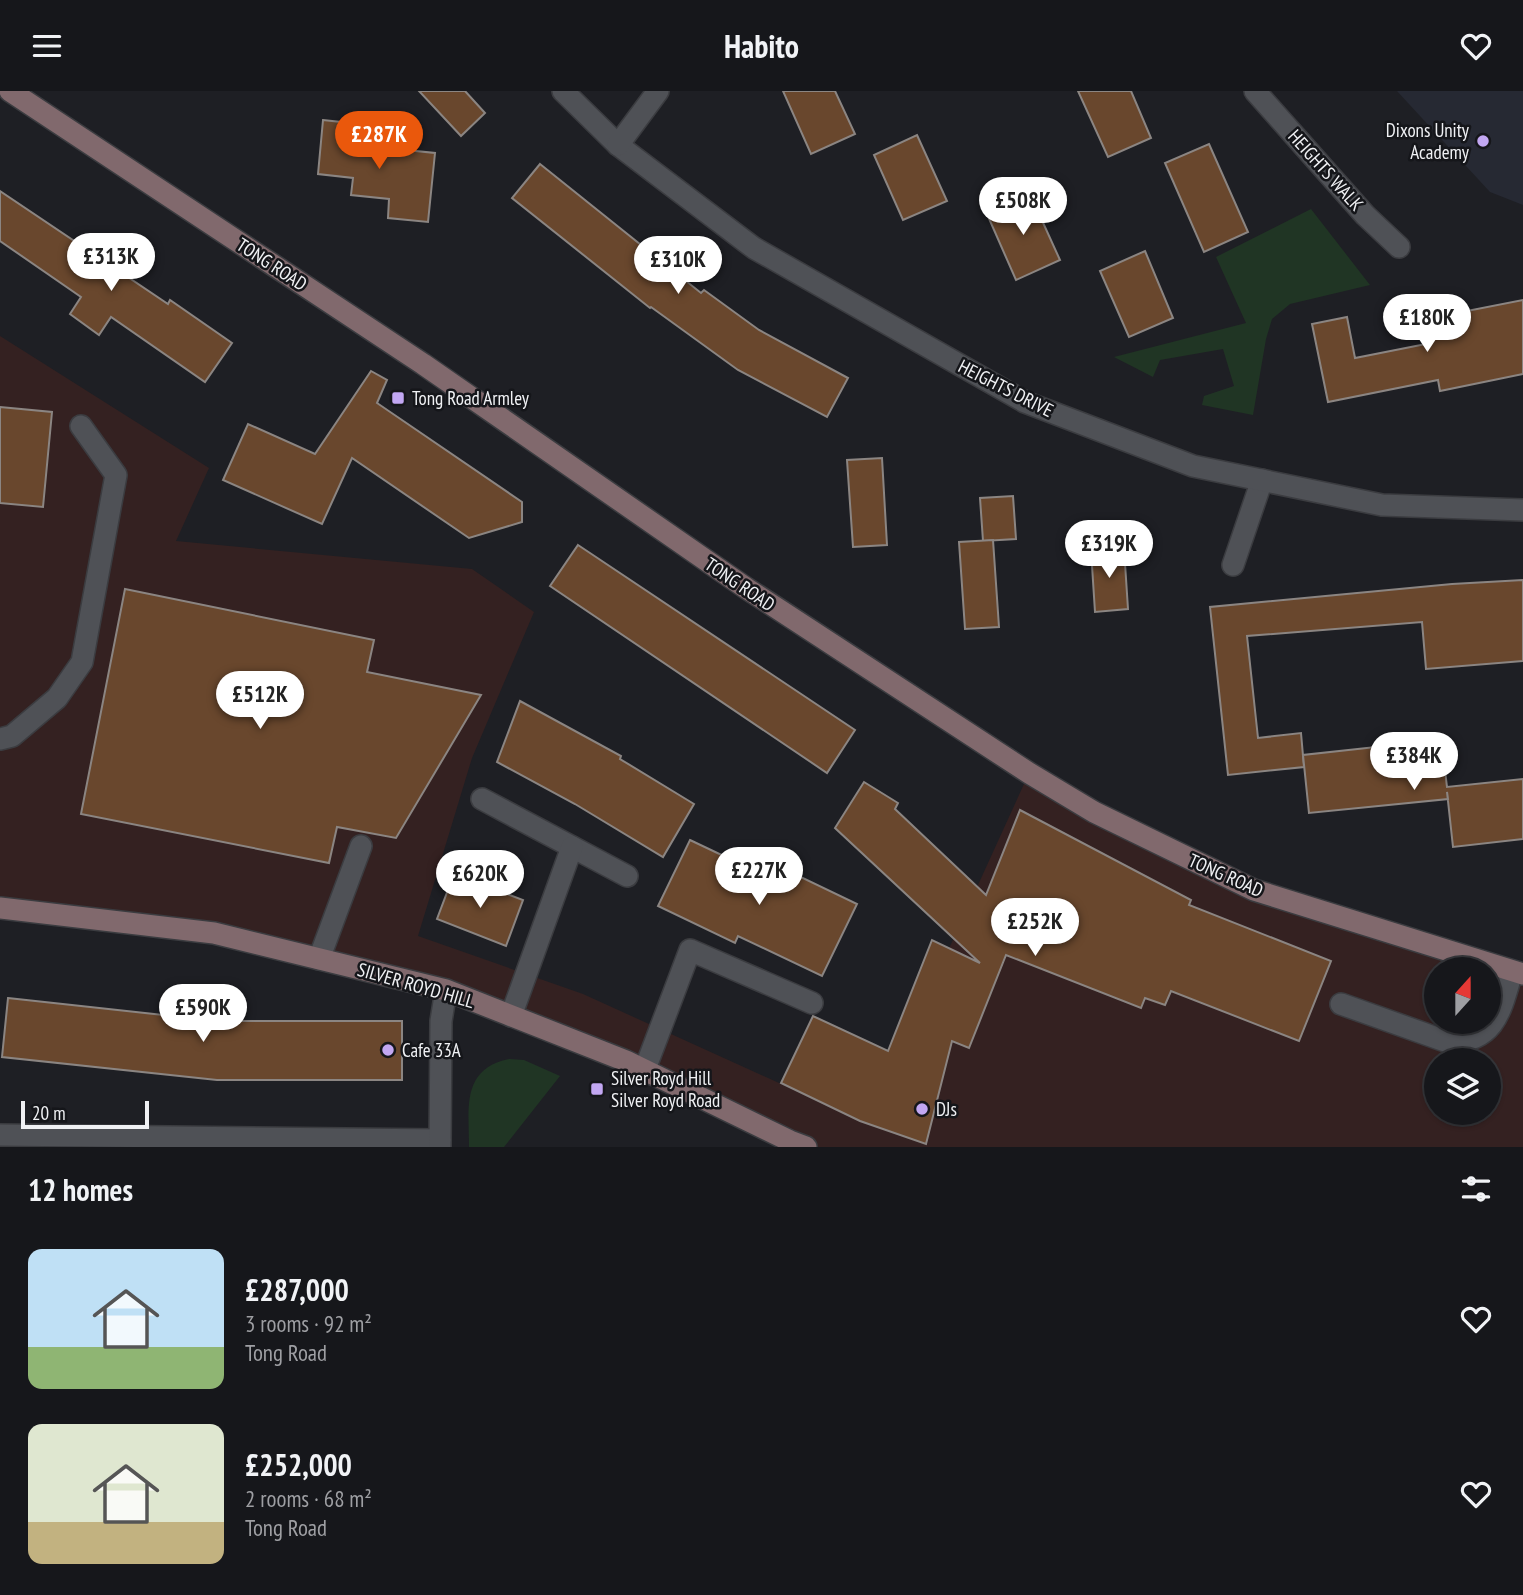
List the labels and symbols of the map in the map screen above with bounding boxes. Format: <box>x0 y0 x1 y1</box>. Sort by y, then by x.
pin: £287K <box>330 111 428 171</box>
place label: Dixons Unity Academy <box>1386 118 1470 164</box>
street label: HEIGHTS WALK <box>1283 124 1369 216</box>
marker: Dixons Unity Academy <box>1475 133 1491 149</box>
pin: £508K <box>974 177 1072 237</box>
street label: TONG ROAD <box>232 232 312 296</box>
pin: £313K <box>62 233 160 293</box>
pin: £310K <box>629 237 727 296</box>
pin: £180K <box>1378 295 1476 354</box>
street label: HEIGHTS DRIVE <box>954 354 1058 422</box>
place label: Tong Road Armley <box>412 386 530 410</box>
marker: Tong Road Armley <box>390 390 406 406</box>
pin: £319K <box>1060 521 1158 580</box>
street label: TONG ROAD <box>700 552 780 616</box>
pin: £512K <box>211 671 309 731</box>
pin: £384K <box>1365 733 1463 792</box>
pin: £227K <box>710 847 808 907</box>
street label: TONG ROAD <box>1185 848 1267 902</box>
pin: £620K <box>431 851 529 910</box>
pin: £252K <box>986 899 1084 958</box>
street label: SILVER ROYD HILL <box>355 957 477 1013</box>
north arrow <box>1424 957 1502 1034</box>
pin: £590K <box>154 985 252 1044</box>
place label: Cafe 33A <box>402 1038 461 1062</box>
marker: Cafe 33A <box>380 1042 396 1058</box>
place label: Silver Royd Hill Silver Royd Road <box>611 1066 720 1112</box>
marker: Silver Royd Hill Silver Royd Road <box>589 1081 605 1097</box>
place label: DJs <box>936 1097 957 1121</box>
scale bar <box>21 1098 149 1130</box>
marker: DJs <box>914 1101 930 1117</box>

